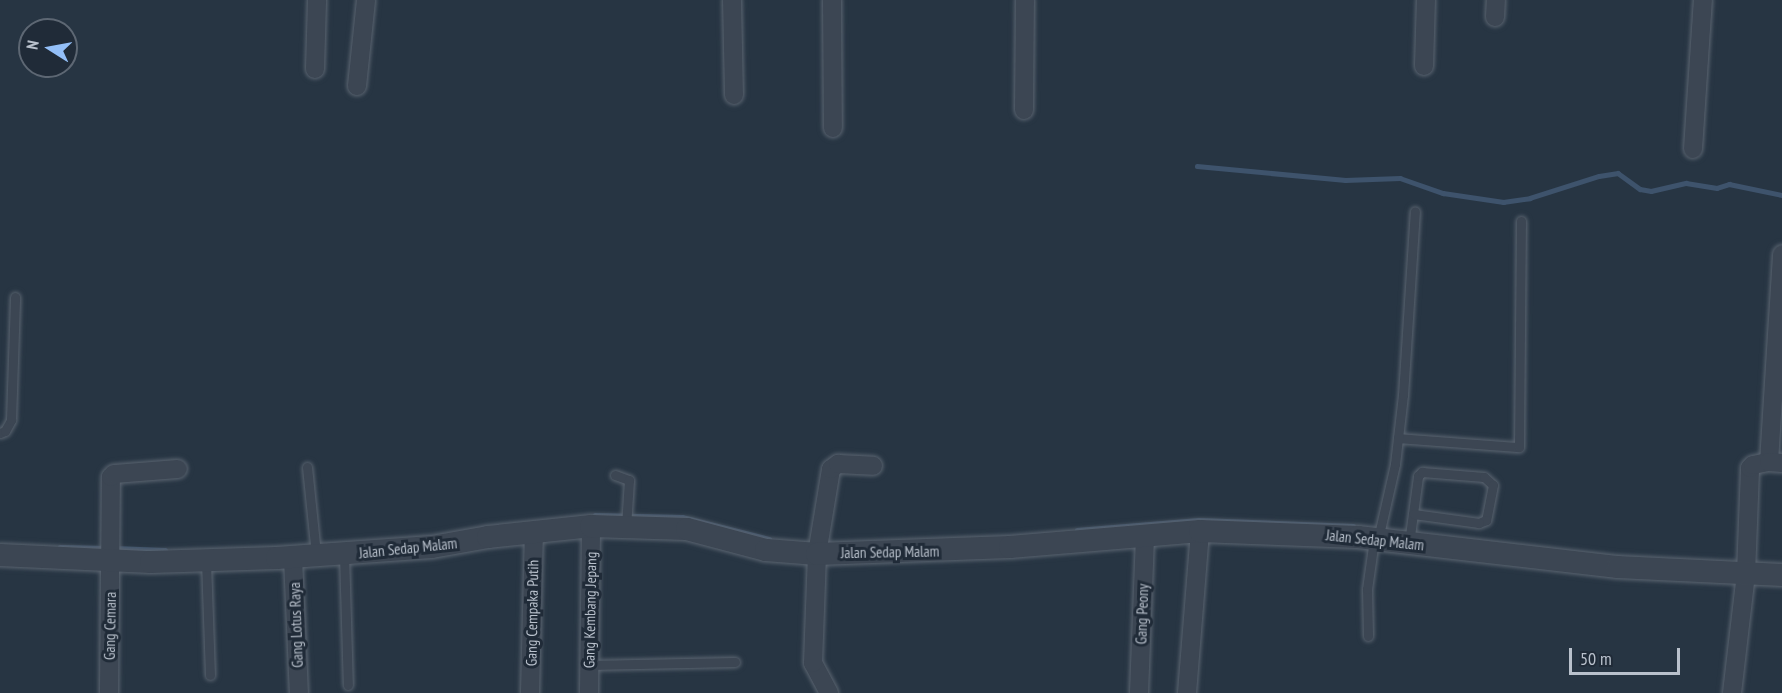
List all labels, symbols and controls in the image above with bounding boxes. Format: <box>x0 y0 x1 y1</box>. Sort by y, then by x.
north arrow <box>18 18 78 78</box>
text: N <box>22 39 43 51</box>
street label: Jalan Sedap Malam <box>1325 526 1425 554</box>
street label: Jalan Sedap Malam <box>358 534 458 562</box>
street label: Jalan Sedap Malam <box>841 542 939 562</box>
street label: Gang Kembang Jepang <box>580 552 600 668</box>
street label: Gang Cempaka Putih <box>522 560 542 666</box>
street label: Gang Lotus Raya <box>286 582 306 668</box>
street label: Gang Peony <box>1132 583 1152 645</box>
street label: Gang Cemara <box>100 592 120 660</box>
scale bar <box>1572 636 1683 674</box>
text: 50 m <box>1580 647 1612 670</box>

